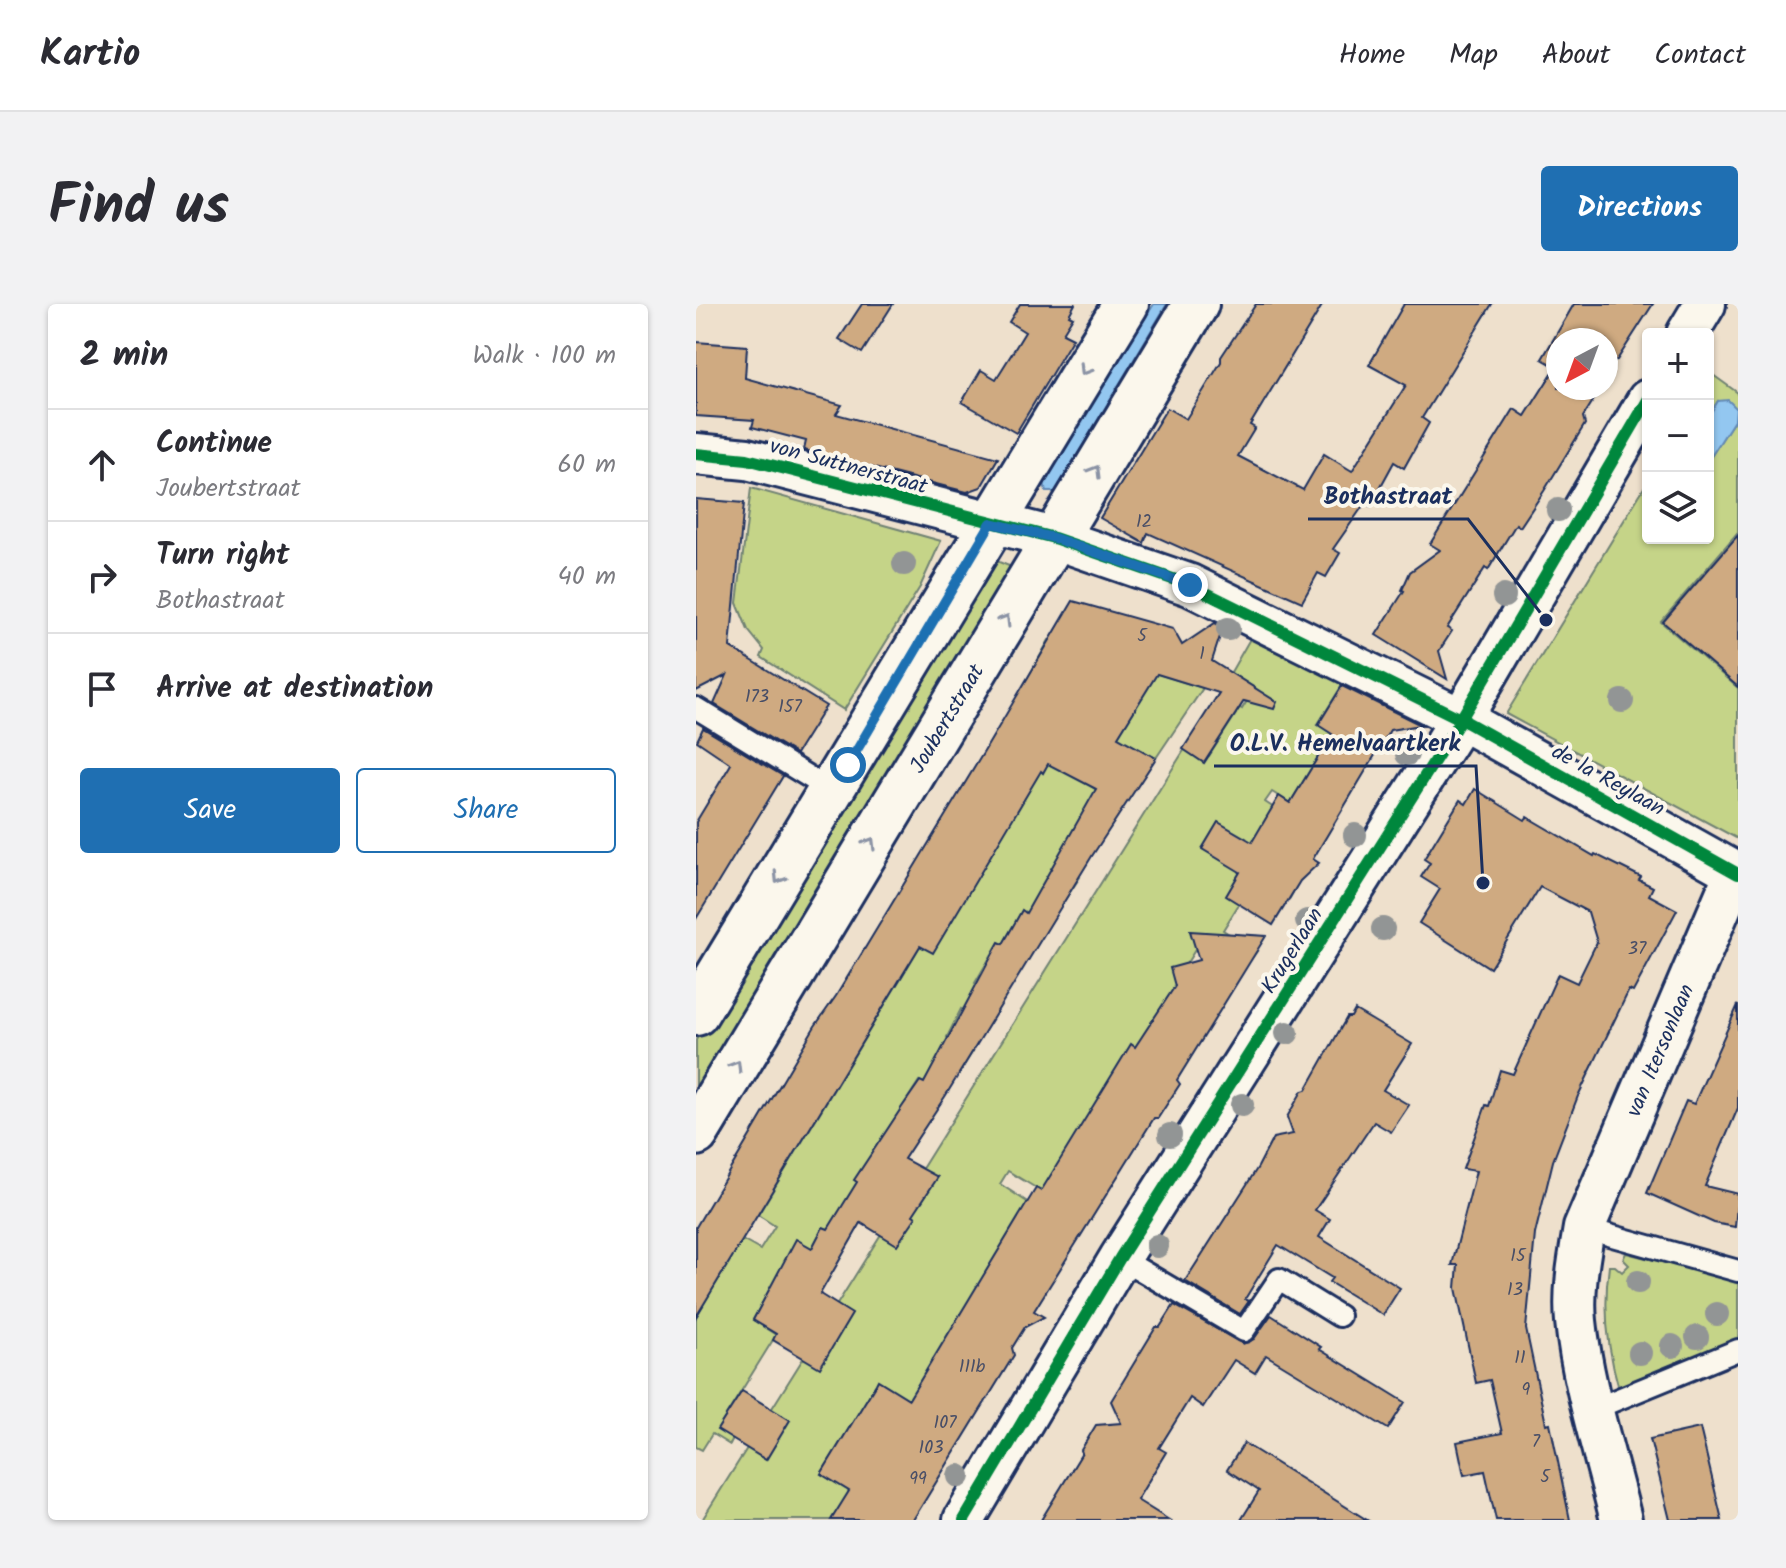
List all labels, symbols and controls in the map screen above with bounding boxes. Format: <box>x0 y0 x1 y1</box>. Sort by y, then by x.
text: Kartio <box>40 25 140 85</box>
text: Home <box>1339 33 1405 78</box>
text: Map <box>1449 33 1498 78</box>
text: About <box>1542 33 1610 78</box>
text: Contact <box>1654 33 1746 78</box>
text: Find us <box>48 163 229 253</box>
button: Directions <box>1541 166 1738 251</box>
north arrow <box>1546 328 1618 400</box>
map controls <box>1642 328 1714 544</box>
button: + <box>1642 328 1714 400</box>
text: 2 min <box>80 329 168 383</box>
text: Walk · 100 m <box>473 335 616 377</box>
one-way arrow <box>1079 362 1094 376</box>
button: − <box>1642 400 1714 472</box>
text: Continue <box>156 420 272 468</box>
street label: von Suttnerstraat <box>765 430 932 505</box>
icon: ahead <box>80 443 124 487</box>
text: 60 m <box>557 444 616 486</box>
one-way arrow <box>1085 465 1100 480</box>
text: Joubertstraat <box>156 468 301 510</box>
callout: Bothastraat <box>1308 471 1468 519</box>
button: layers <box>1642 472 1714 544</box>
text: Bothastraat <box>1324 478 1453 517</box>
house number: 12 <box>1136 508 1152 537</box>
text: Turn right <box>156 532 289 580</box>
icon: right <box>80 555 124 599</box>
text: 40 m <box>558 556 616 598</box>
route end <box>1172 567 1208 603</box>
text: Bothastraat <box>156 580 285 622</box>
one-way arrow <box>995 614 1010 629</box>
house number: 5 <box>1137 622 1148 651</box>
house number: 1 <box>1199 640 1205 669</box>
street label: Joubertstraat <box>902 657 995 781</box>
text: Arrive at destination <box>156 665 433 713</box>
icon: arrive <box>80 667 124 711</box>
house number: 173 <box>745 683 769 712</box>
house number: 157 <box>778 693 803 722</box>
callout: O.L.V. Hemelvaartkerk <box>1214 718 1476 766</box>
text: O.L.V. Hemelvaartkerk <box>1230 725 1461 764</box>
street label: de la Reylaan <box>1545 736 1671 827</box>
route start <box>830 747 866 783</box>
button: Save <box>80 768 340 853</box>
button: Share <box>356 768 616 853</box>
one-way arrow <box>861 837 876 852</box>
one-way arrow <box>773 869 788 884</box>
street label: Krugerlaan <box>1253 901 1333 1001</box>
house number: 37 <box>1628 935 1647 964</box>
street label: van Itersonlaan <box>1618 979 1705 1123</box>
one-way arrow <box>726 1060 742 1075</box>
house number: 15 <box>1510 1242 1527 1271</box>
house number: 13 <box>1507 1276 1523 1305</box>
house number: 11 <box>1514 1344 1526 1373</box>
house number: 111b <box>959 1353 986 1382</box>
house number: 9 <box>1522 1376 1531 1405</box>
house number: 107 <box>934 1409 957 1438</box>
house number: 7 <box>1532 1428 1541 1457</box>
house number: 103 <box>919 1434 943 1463</box>
house number: 5 <box>1540 1463 1551 1492</box>
house number: 99 <box>909 1465 927 1494</box>

